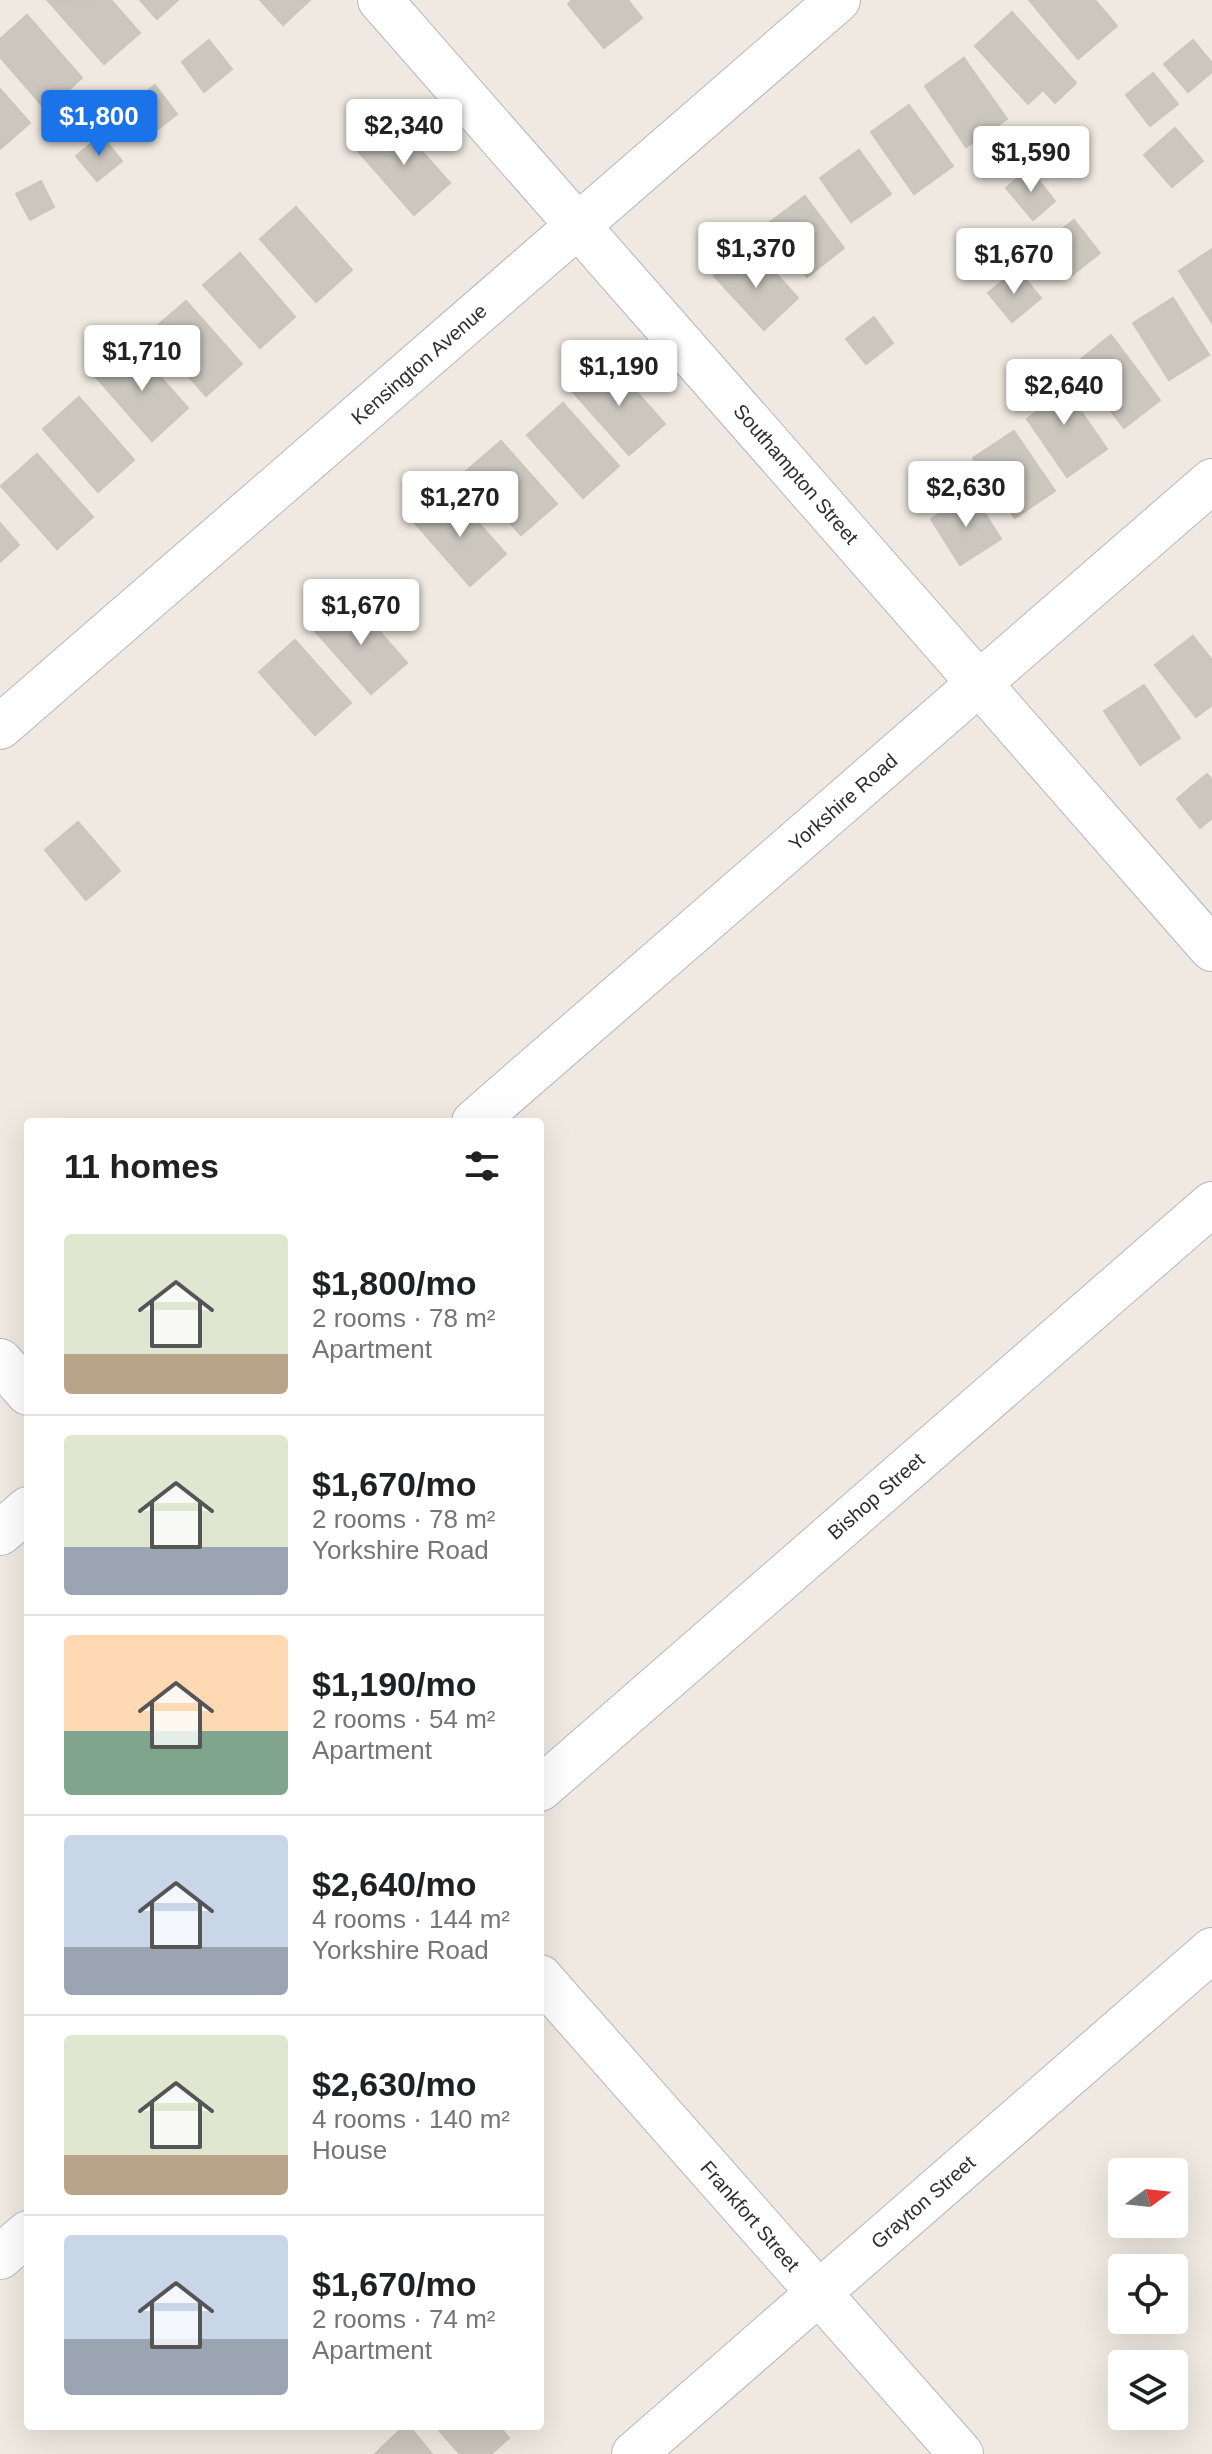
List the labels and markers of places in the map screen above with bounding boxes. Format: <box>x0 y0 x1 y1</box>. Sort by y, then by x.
pin: $1,800 <box>34 90 164 158</box>
pin: $2,340 <box>339 99 469 167</box>
pin: $1,590 <box>966 126 1096 194</box>
pin: $1,370 <box>691 222 821 290</box>
pin: $1,670 <box>949 228 1079 296</box>
pin: $1,710 <box>77 325 207 393</box>
pin: $1,190 <box>554 340 684 408</box>
pin: $2,640 <box>999 359 1129 427</box>
pin: $2,630 <box>901 461 1031 529</box>
pin: $1,270 <box>395 471 525 539</box>
pin: $1,670 <box>296 579 426 647</box>

